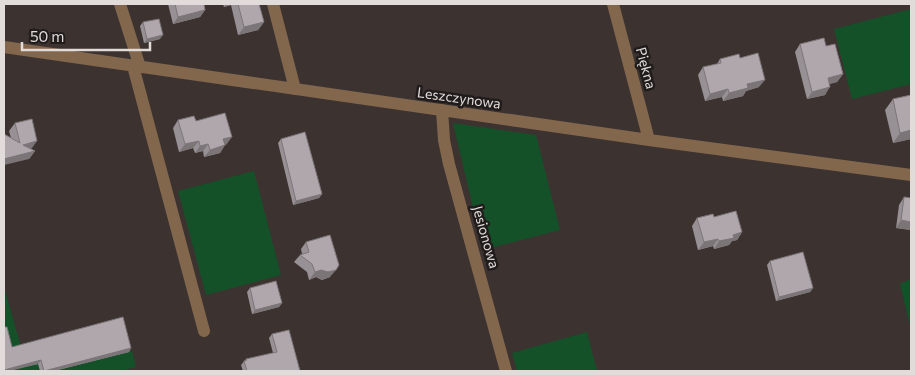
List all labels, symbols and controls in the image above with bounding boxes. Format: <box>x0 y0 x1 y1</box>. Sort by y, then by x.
scale bar <box>22 20 150 52</box>
text: 50 m <box>30 27 64 45</box>
street label: Piękna <box>633 45 660 91</box>
street label: Leszczynowa <box>416 83 502 112</box>
street label: Jesionowa <box>469 204 504 270</box>

